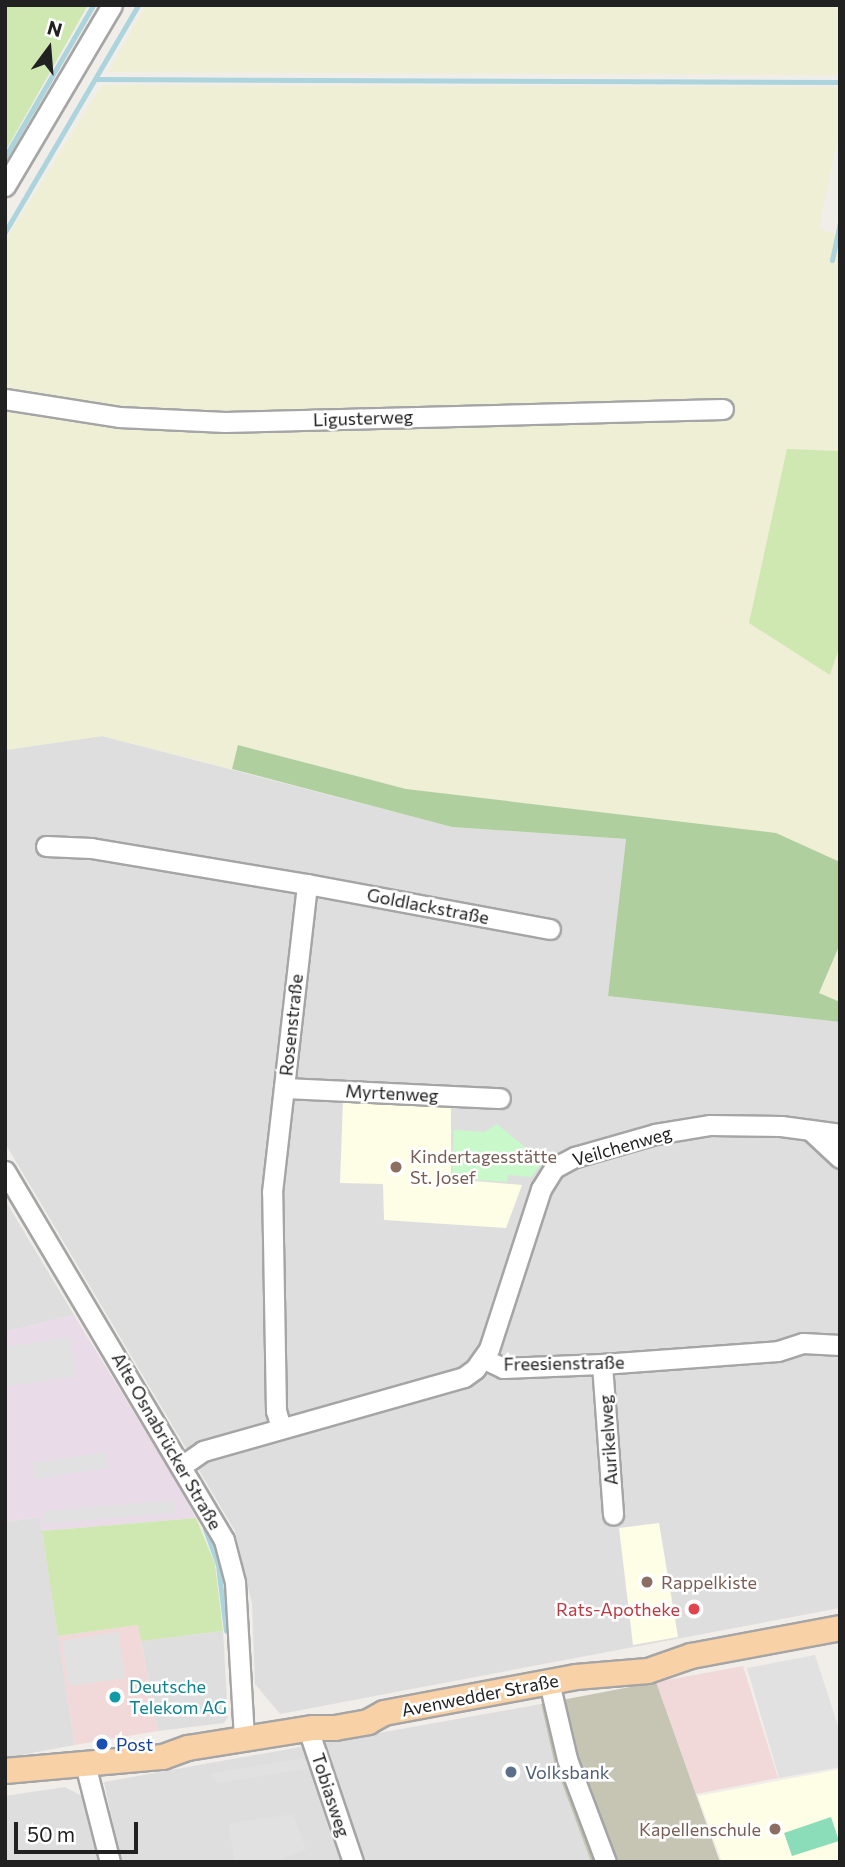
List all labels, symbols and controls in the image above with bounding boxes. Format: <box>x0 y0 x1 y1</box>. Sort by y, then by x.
north arrow <box>14 14 84 84</box>
text: N <box>45 15 65 41</box>
street label: Ligusterweg <box>313 405 413 431</box>
street label: Goldlackstraße <box>365 884 491 928</box>
street label: Rosenstraße <box>275 973 307 1077</box>
street label: Myrtenweg <box>345 1080 439 1106</box>
street label: Veilchenweg <box>570 1122 674 1170</box>
place label: Kindertagesstätte St. Josef <box>410 1146 557 1188</box>
marker: Kindertagesstätte St. Josef <box>388 1159 404 1175</box>
street label: Alte Osnabrücker Straße <box>107 1349 227 1533</box>
street label: Freesienstraße <box>503 1351 625 1375</box>
street label: Aurikelweg <box>594 1394 622 1486</box>
place label: Rappelkiste <box>661 1571 757 1593</box>
marker: Rappelkiste <box>639 1574 655 1590</box>
place label: Rats-Apotheke <box>556 1598 680 1620</box>
marker: Rats-Apotheke <box>686 1601 702 1617</box>
street label: Avenwedder Straße <box>400 1669 560 1721</box>
place label: Deutsche Telekom AG <box>129 1676 227 1718</box>
marker: Deutsche Telekom AG <box>107 1689 123 1705</box>
place label: Post <box>116 1733 153 1755</box>
marker: Post <box>94 1736 110 1752</box>
street label: Tobiasweg <box>307 1750 355 1840</box>
place label: Volksbank <box>525 1761 610 1783</box>
marker: Volksbank <box>503 1764 519 1780</box>
scale bar <box>18 1808 142 1852</box>
place label: Kapellenschule <box>639 1818 761 1840</box>
text: 50 m <box>27 1821 75 1846</box>
marker: Kapellenschule <box>767 1821 783 1837</box>

